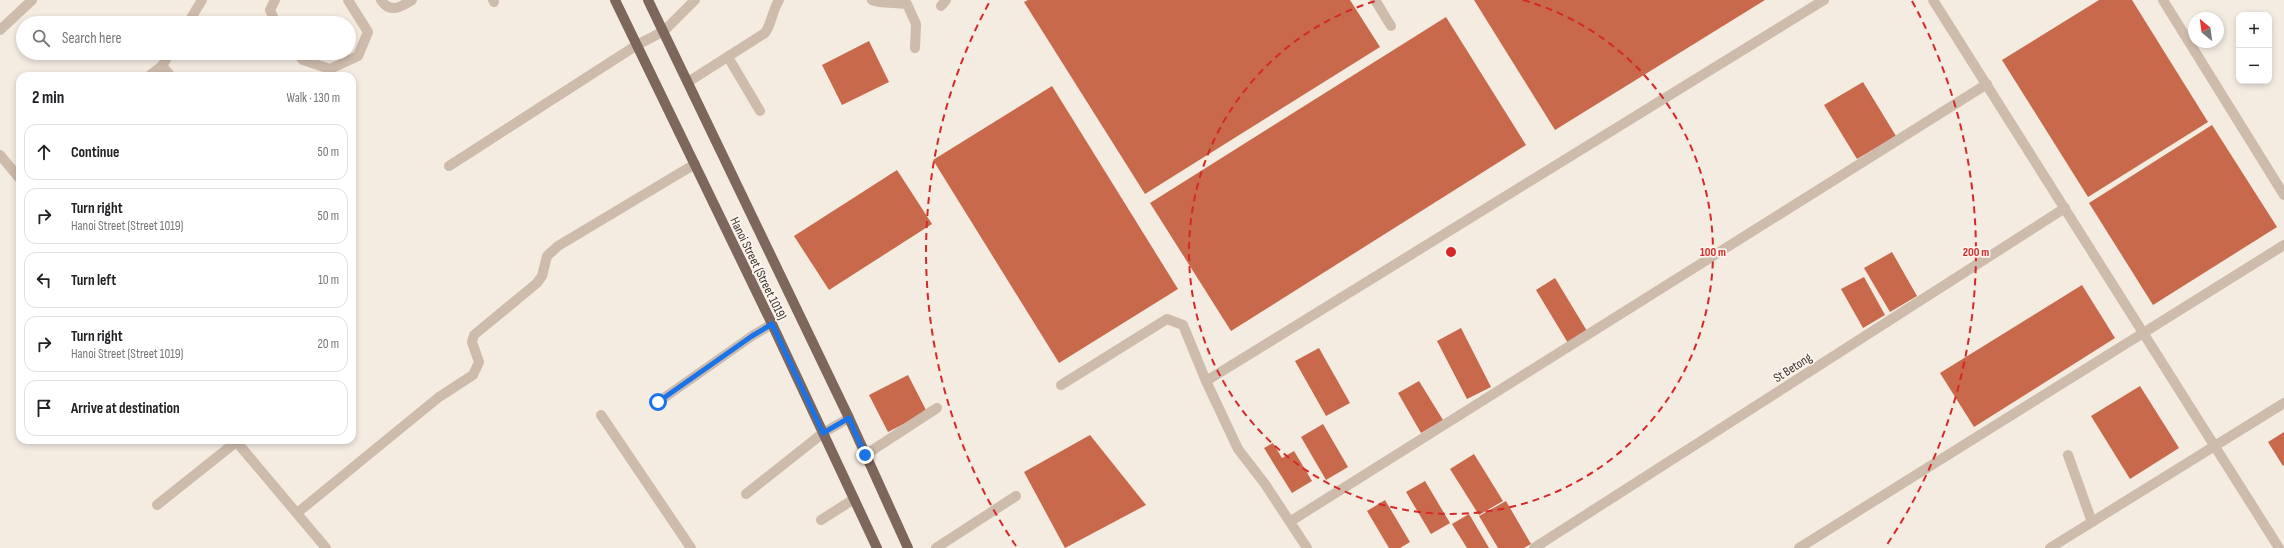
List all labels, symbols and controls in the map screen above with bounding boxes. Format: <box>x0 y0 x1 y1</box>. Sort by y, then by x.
north arrow <box>2188 12 2224 48</box>
map controls <box>2236 12 2272 84</box>
button: + <box>2236 12 2272 48</box>
search box <box>16 16 356 60</box>
icon: search <box>30 27 52 49</box>
text: Search here <box>62 29 122 48</box>
button: − <box>2236 48 2272 84</box>
text: 2 min <box>32 88 64 108</box>
text: Walk · 130 m <box>287 90 340 106</box>
icon: ahead <box>33 141 55 163</box>
text: Continue <box>71 143 120 162</box>
text: 50 m <box>318 144 339 160</box>
text: Turn right <box>71 199 123 218</box>
icon: right <box>33 205 55 227</box>
text: 50 m <box>318 208 339 224</box>
street label: Hanoi Street (Street 1019) <box>726 214 790 323</box>
text: Hanoi Street (Street 1019) <box>71 218 183 234</box>
centre of rings <box>1444 245 1458 259</box>
text: 100 m <box>1700 245 1726 260</box>
text: 200 m <box>1963 245 1989 260</box>
icon: left <box>33 269 55 291</box>
text: Turn left <box>71 271 116 290</box>
text: 10 m <box>318 272 339 288</box>
text: Turn right <box>71 327 123 346</box>
icon: right <box>33 333 55 355</box>
text: 20 m <box>317 336 339 352</box>
text: Hanoi Street (Street 1019) <box>71 346 183 362</box>
street label: St Betong <box>1770 350 1815 386</box>
route start <box>649 393 667 411</box>
icon: arrive <box>33 397 55 419</box>
text: Arrive at destination <box>71 399 180 418</box>
route end <box>856 446 874 464</box>

